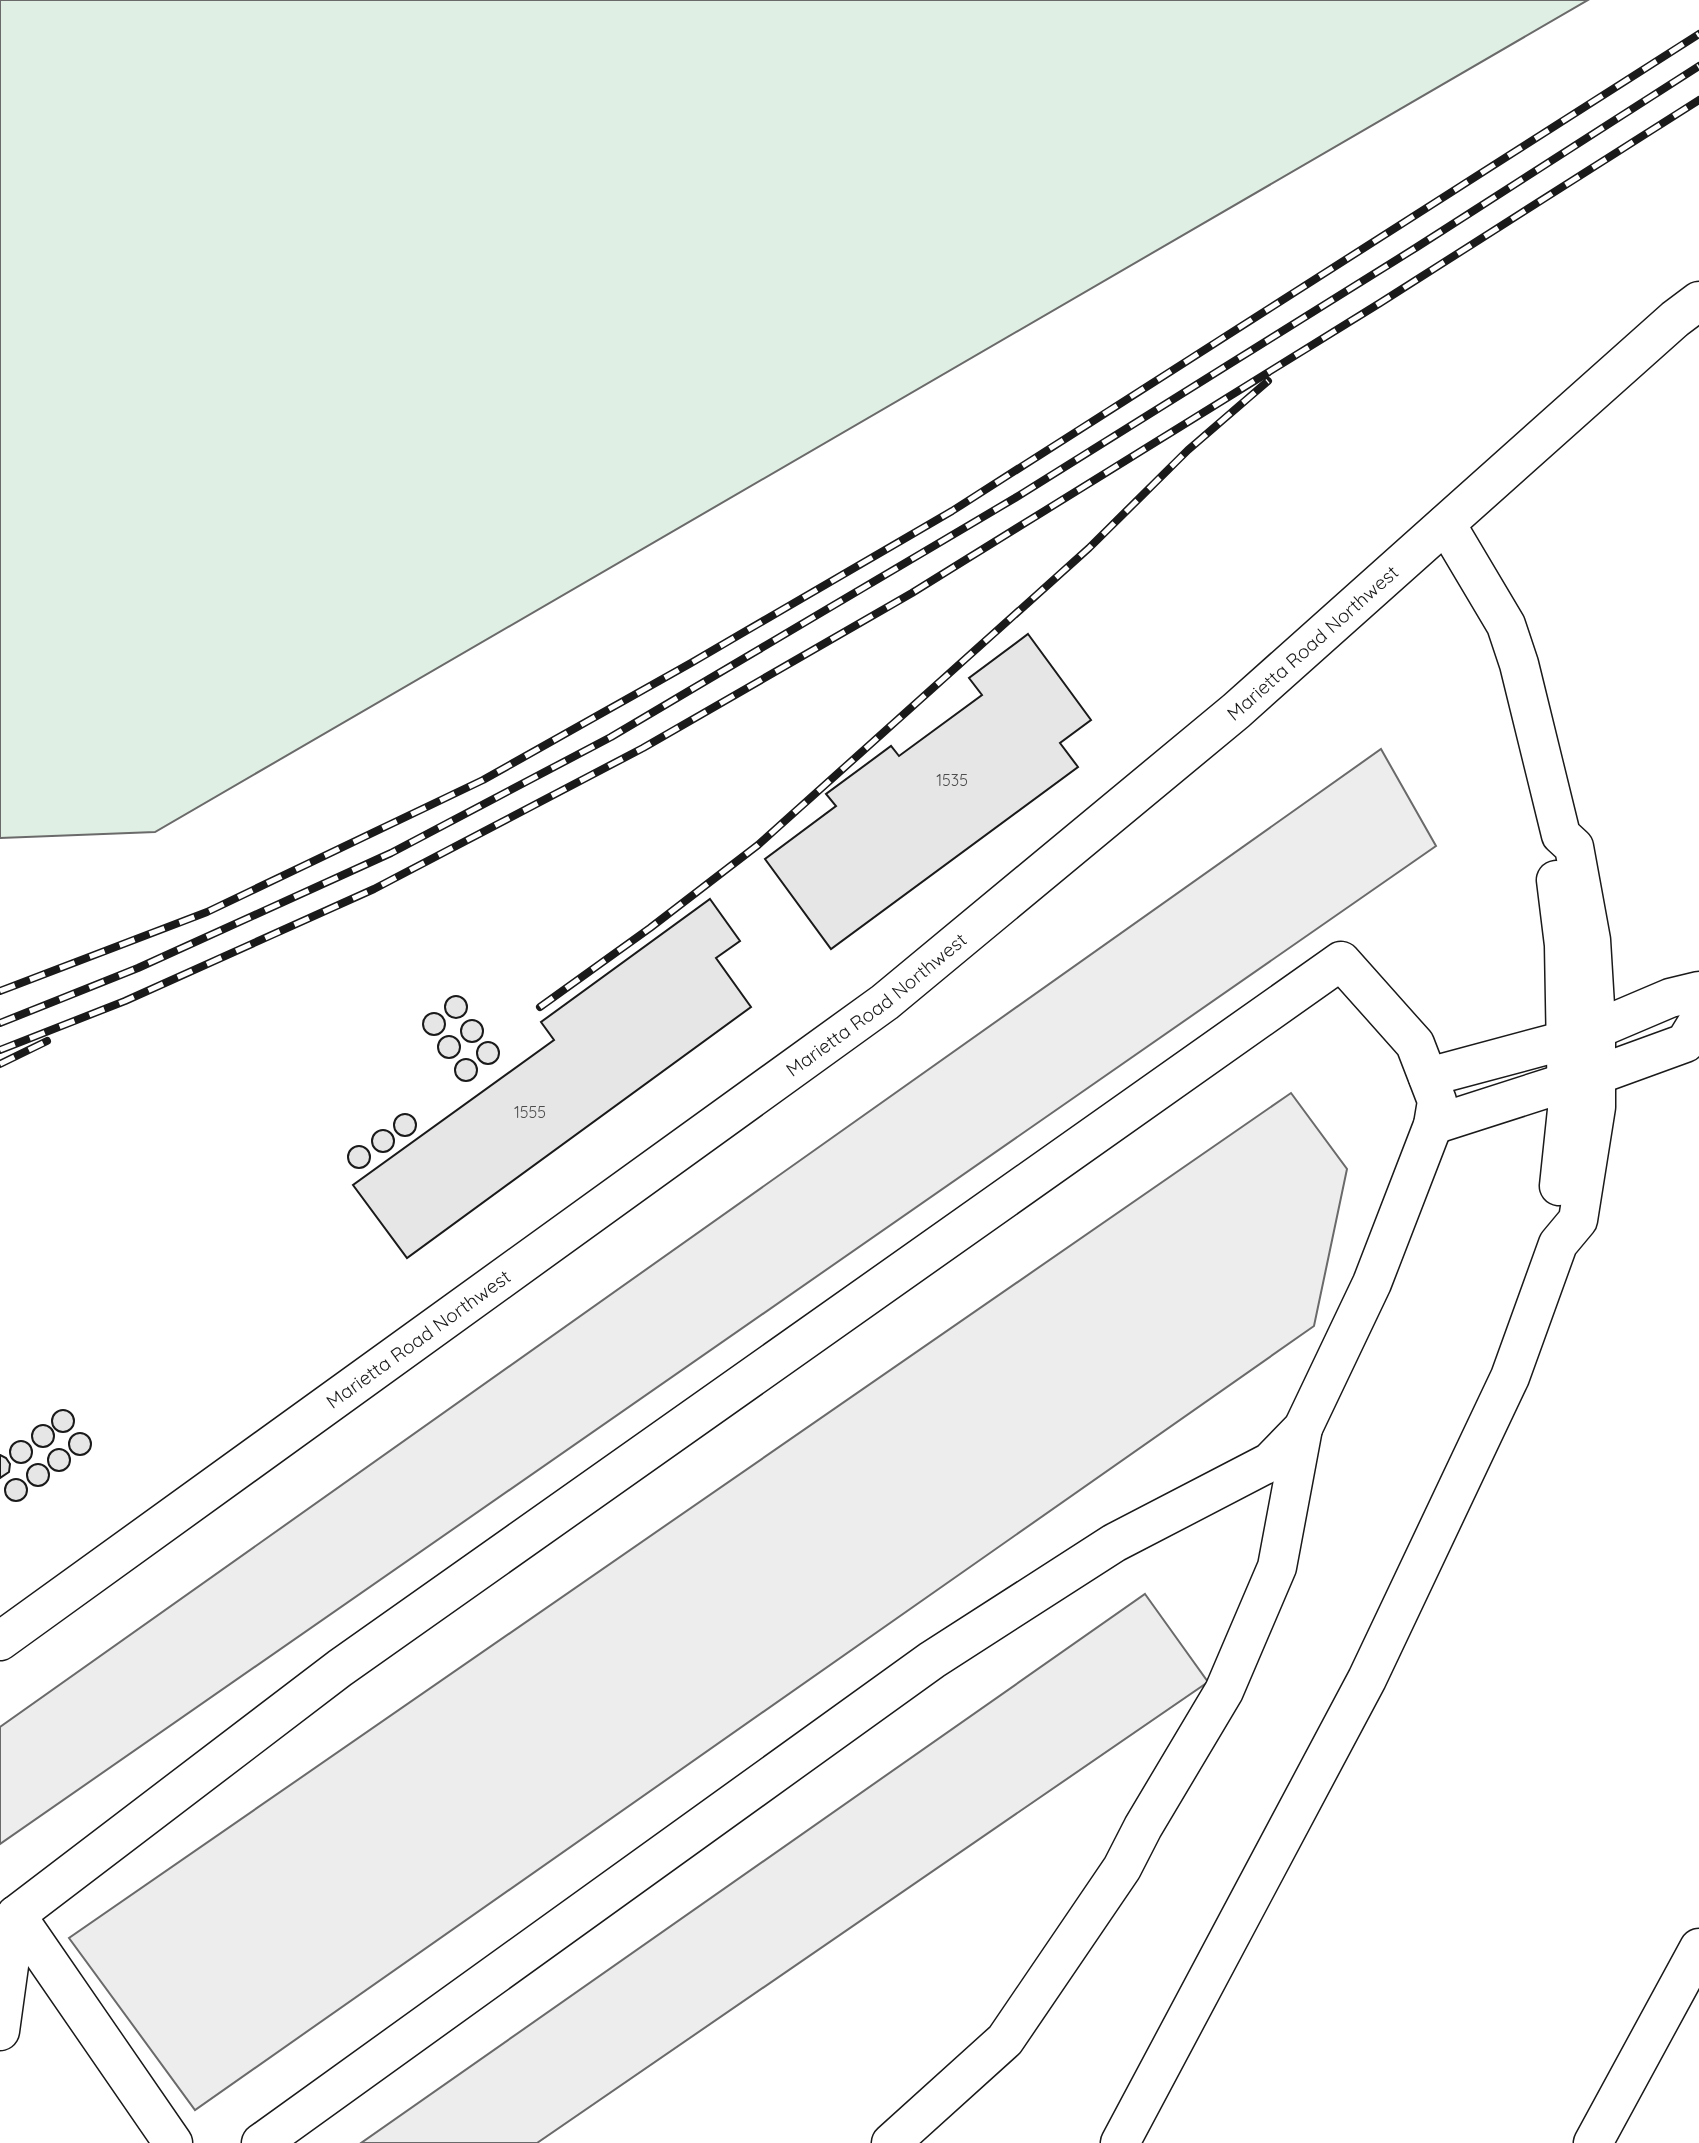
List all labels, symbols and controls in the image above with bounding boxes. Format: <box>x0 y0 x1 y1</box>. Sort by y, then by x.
street label: Marietta Road Northwest <box>1222 560 1403 726</box>
house number: 1535 <box>936 770 968 790</box>
street label: Marietta Road Northwest <box>781 927 971 1082</box>
house number: 1555 <box>514 1102 546 1122</box>
street label: Marietta Road Northwest <box>321 1264 515 1414</box>

